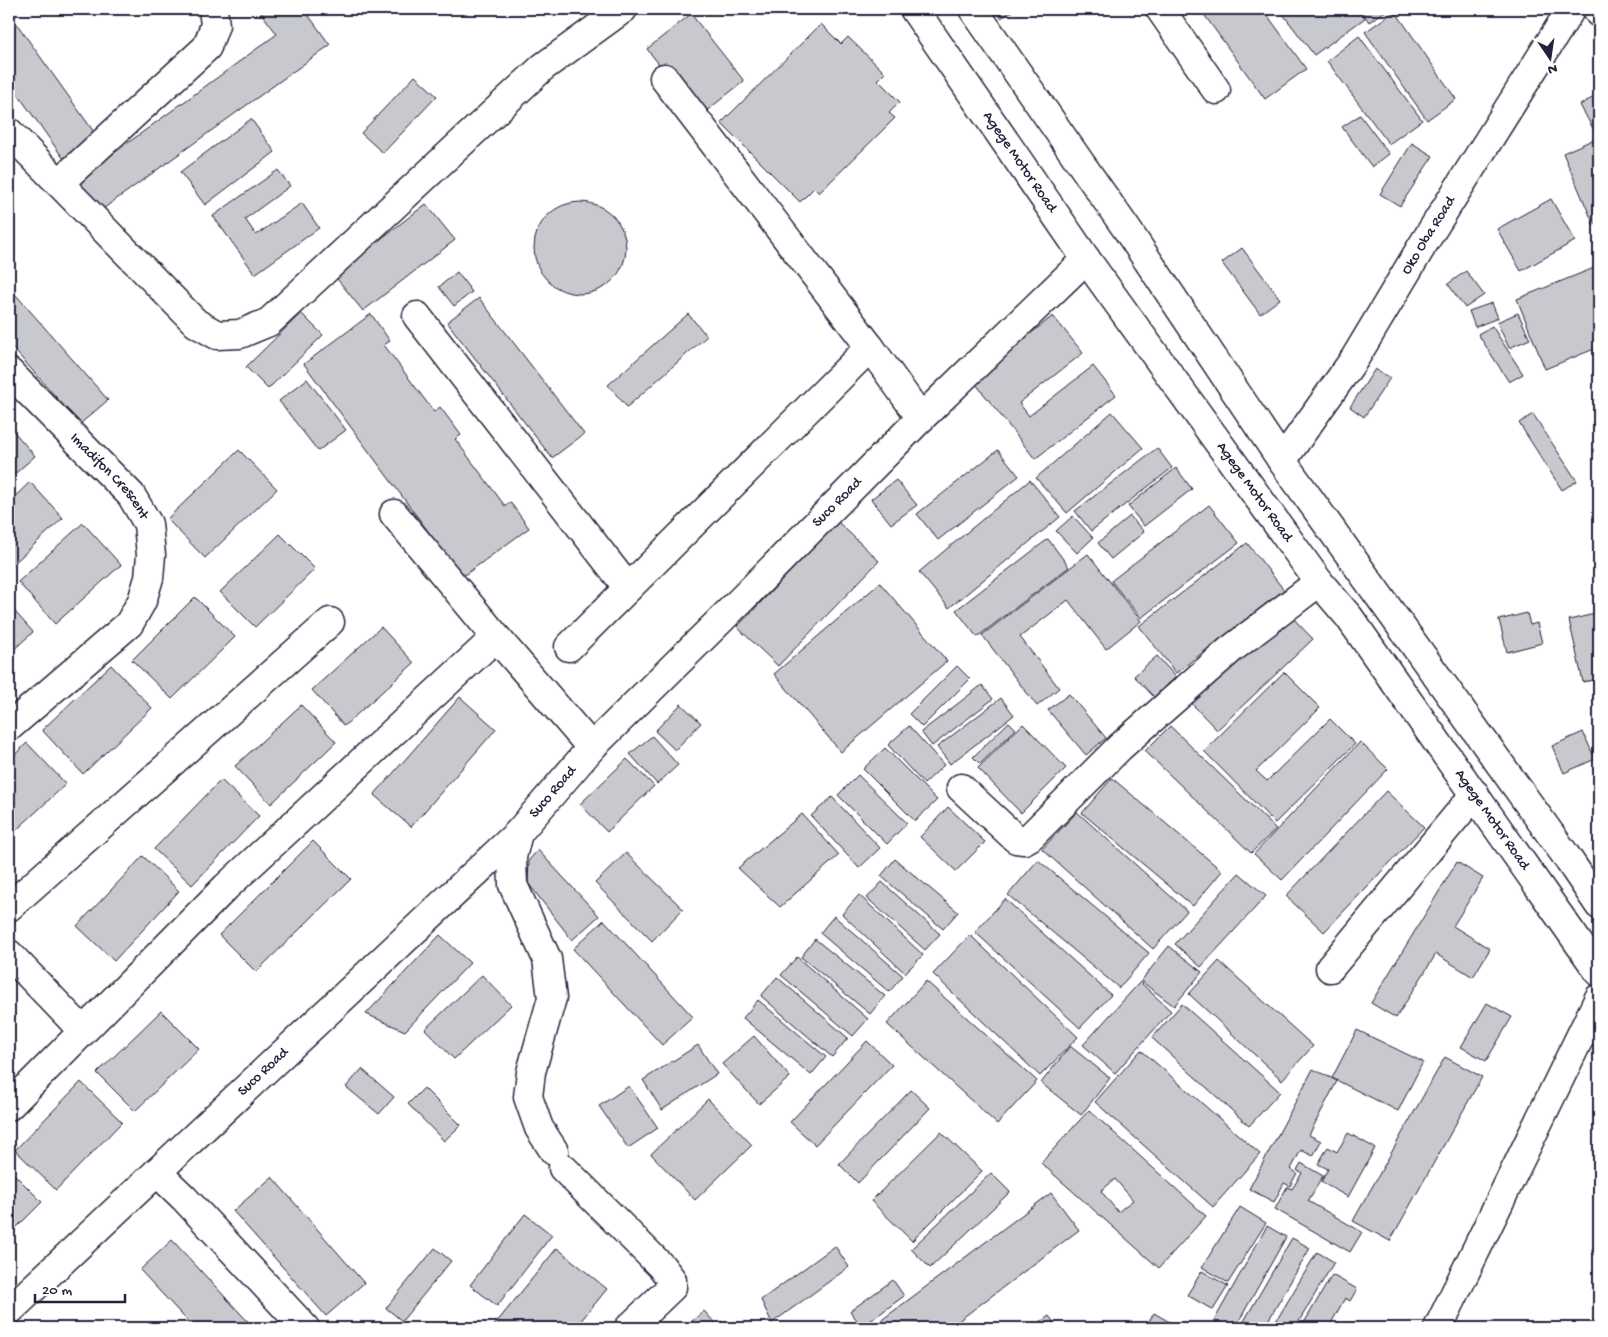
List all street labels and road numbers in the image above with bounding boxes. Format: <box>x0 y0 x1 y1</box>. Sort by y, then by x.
street label: Agege Motor Road <box>978 108 1061 217</box>
street label: Oko Oba Road <box>1398 192 1460 278</box>
street label: Imadifon Crescent <box>66 429 153 525</box>
street label: Agege Motor Road <box>1212 439 1297 547</box>
street label: Suco Road <box>809 473 867 531</box>
street label: Suco Road <box>526 762 581 822</box>
street label: Agege Motor Road <box>1450 766 1534 875</box>
street label: Suco Road <box>234 1043 294 1100</box>

